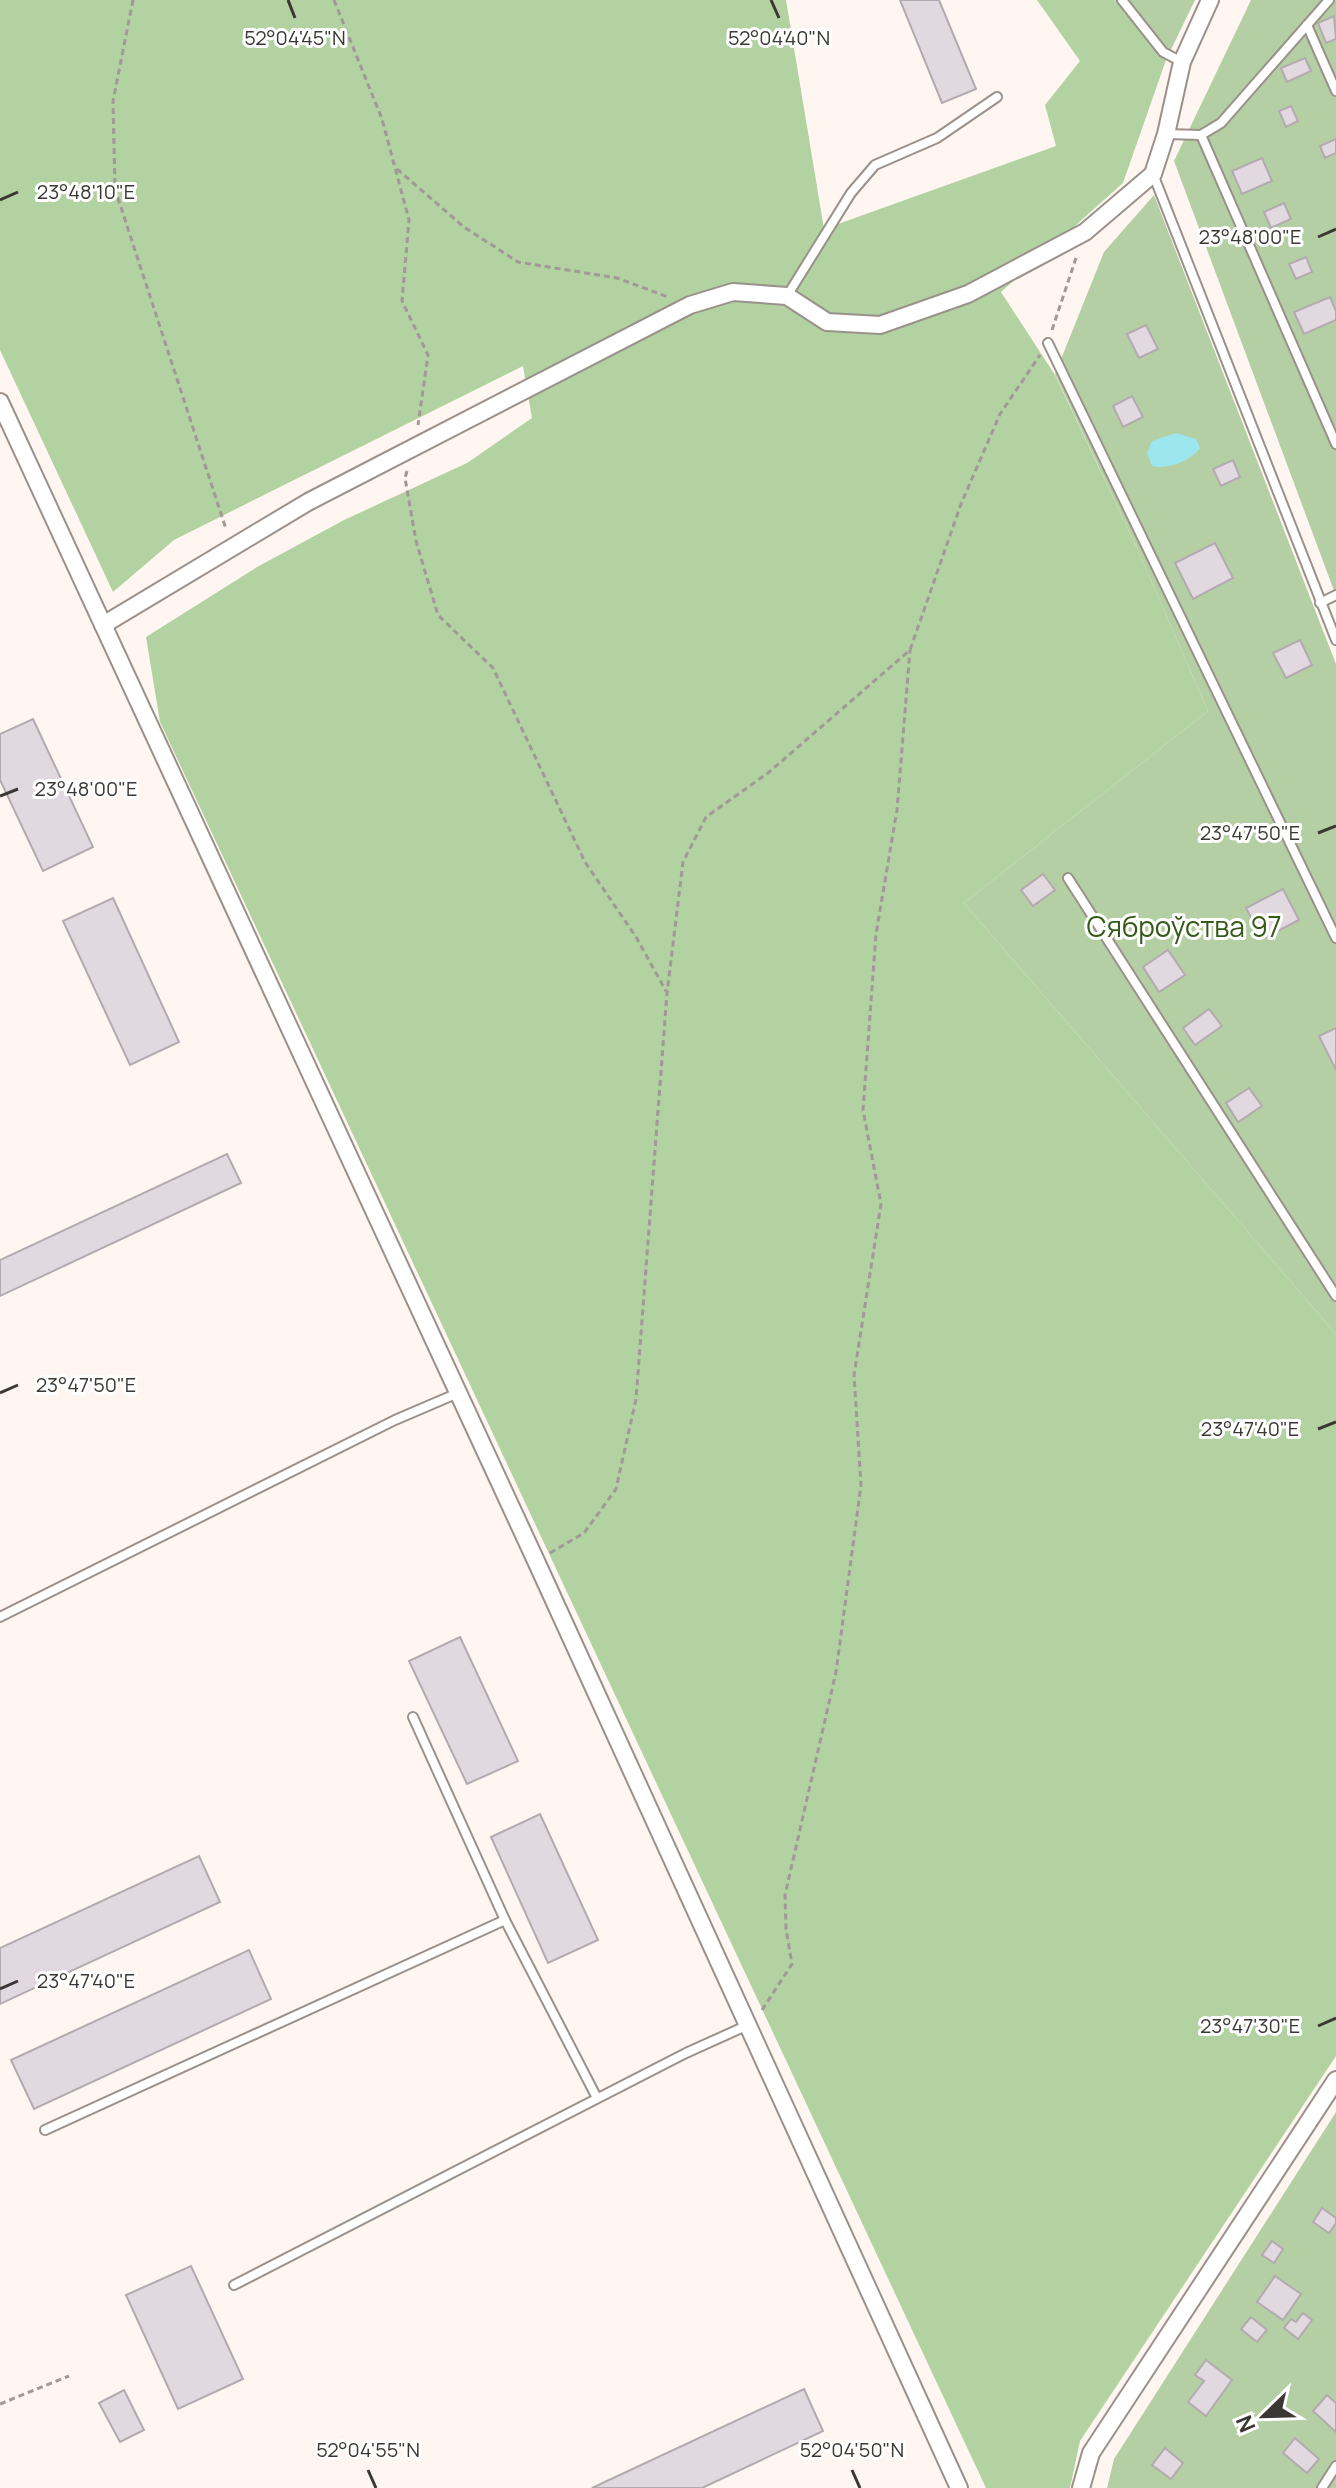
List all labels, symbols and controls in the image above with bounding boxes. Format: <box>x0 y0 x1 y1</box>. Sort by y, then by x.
text: 52°04'45"N <box>244 24 346 51</box>
text: 52°04'40"N <box>728 24 830 51</box>
text: 23°48'10"E <box>37 178 135 205</box>
text: 23°48'00"E <box>1199 223 1301 250</box>
text: 23°48'00"E <box>35 775 137 802</box>
text: 23°47'50"E <box>1200 819 1300 846</box>
park label: Сяброўства 97 <box>1086 907 1282 945</box>
text: 23°47'50"E <box>36 1371 136 1398</box>
text: 23°47'40"E <box>1201 1415 1299 1442</box>
text: 23°47'40"E <box>37 1967 135 1994</box>
text: 23°47'30"E <box>1200 2012 1300 2039</box>
north arrow <box>1224 2376 1304 2456</box>
text: N <box>1229 2411 1262 2437</box>
text: 52°04'55"N <box>316 2436 420 2463</box>
text: 52°04'50"N <box>800 2436 904 2463</box>

